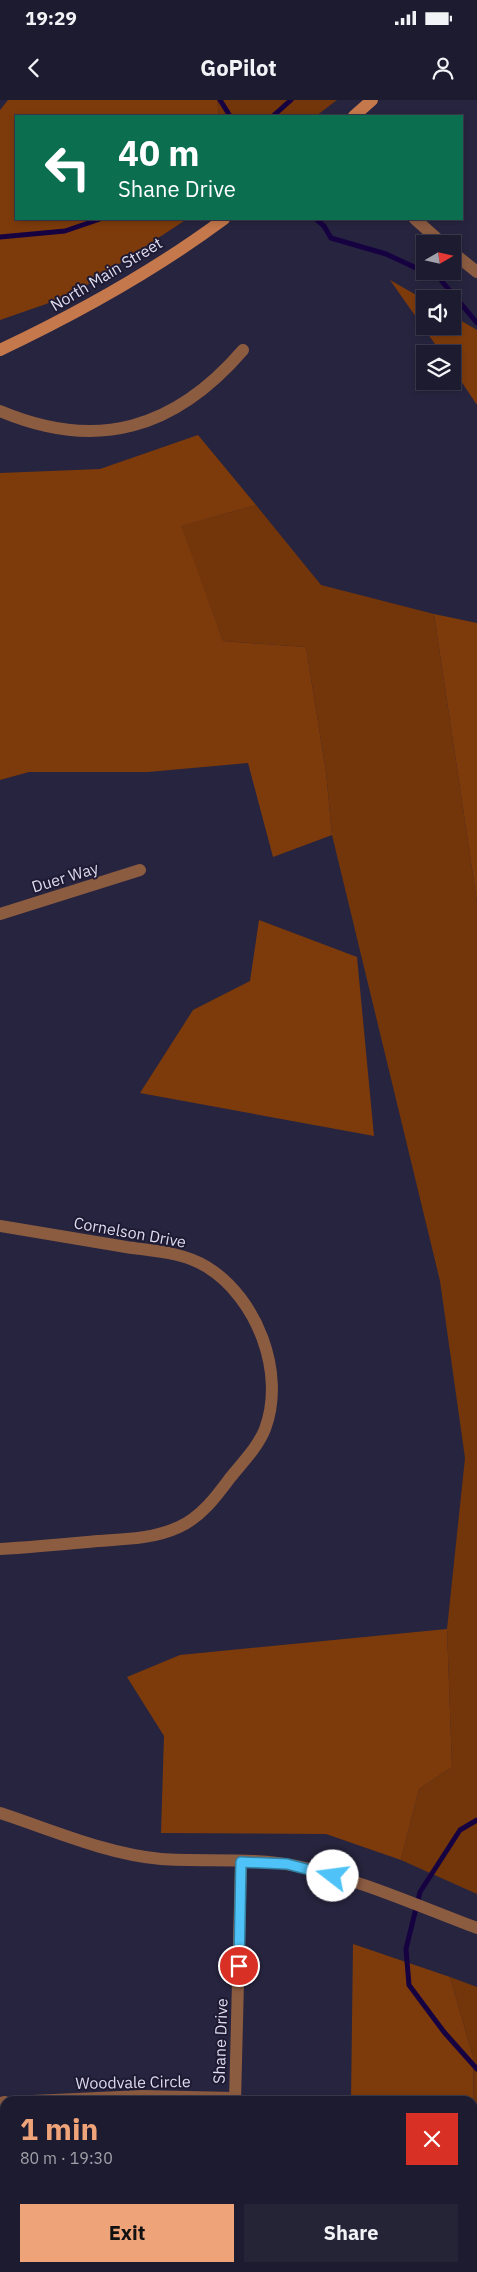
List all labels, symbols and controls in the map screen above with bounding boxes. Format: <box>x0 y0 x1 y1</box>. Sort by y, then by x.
text: 19:29 <box>25 6 77 30</box>
text: GoPilot <box>200 53 277 82</box>
icon: back <box>20 54 48 82</box>
icon: person <box>429 54 457 82</box>
text: 40 m <box>118 130 200 176</box>
icon: left <box>35 135 100 200</box>
text: Shane Drive <box>118 174 236 203</box>
street label: North Main Street <box>46 233 166 315</box>
north arrow <box>416 235 461 280</box>
map controls <box>416 235 461 390</box>
button: sound <box>416 290 461 335</box>
button: layers <box>416 345 461 390</box>
street label: Duer Way <box>29 857 101 897</box>
street label: Cornelson Drive <box>72 1212 188 1252</box>
position arrow <box>306 1849 358 1901</box>
pin <box>218 1945 260 1987</box>
icon: arrive <box>225 1952 253 1980</box>
street label: Shane Drive <box>209 1998 231 2084</box>
street label: Woodvale Circle <box>75 2071 191 2093</box>
text: 1 min <box>20 2109 98 2148</box>
button: close <box>406 2113 458 2165</box>
text: 80 m · 19:30 <box>20 2148 113 2168</box>
button: Exit <box>20 2204 234 2262</box>
button: Share <box>244 2204 458 2262</box>

